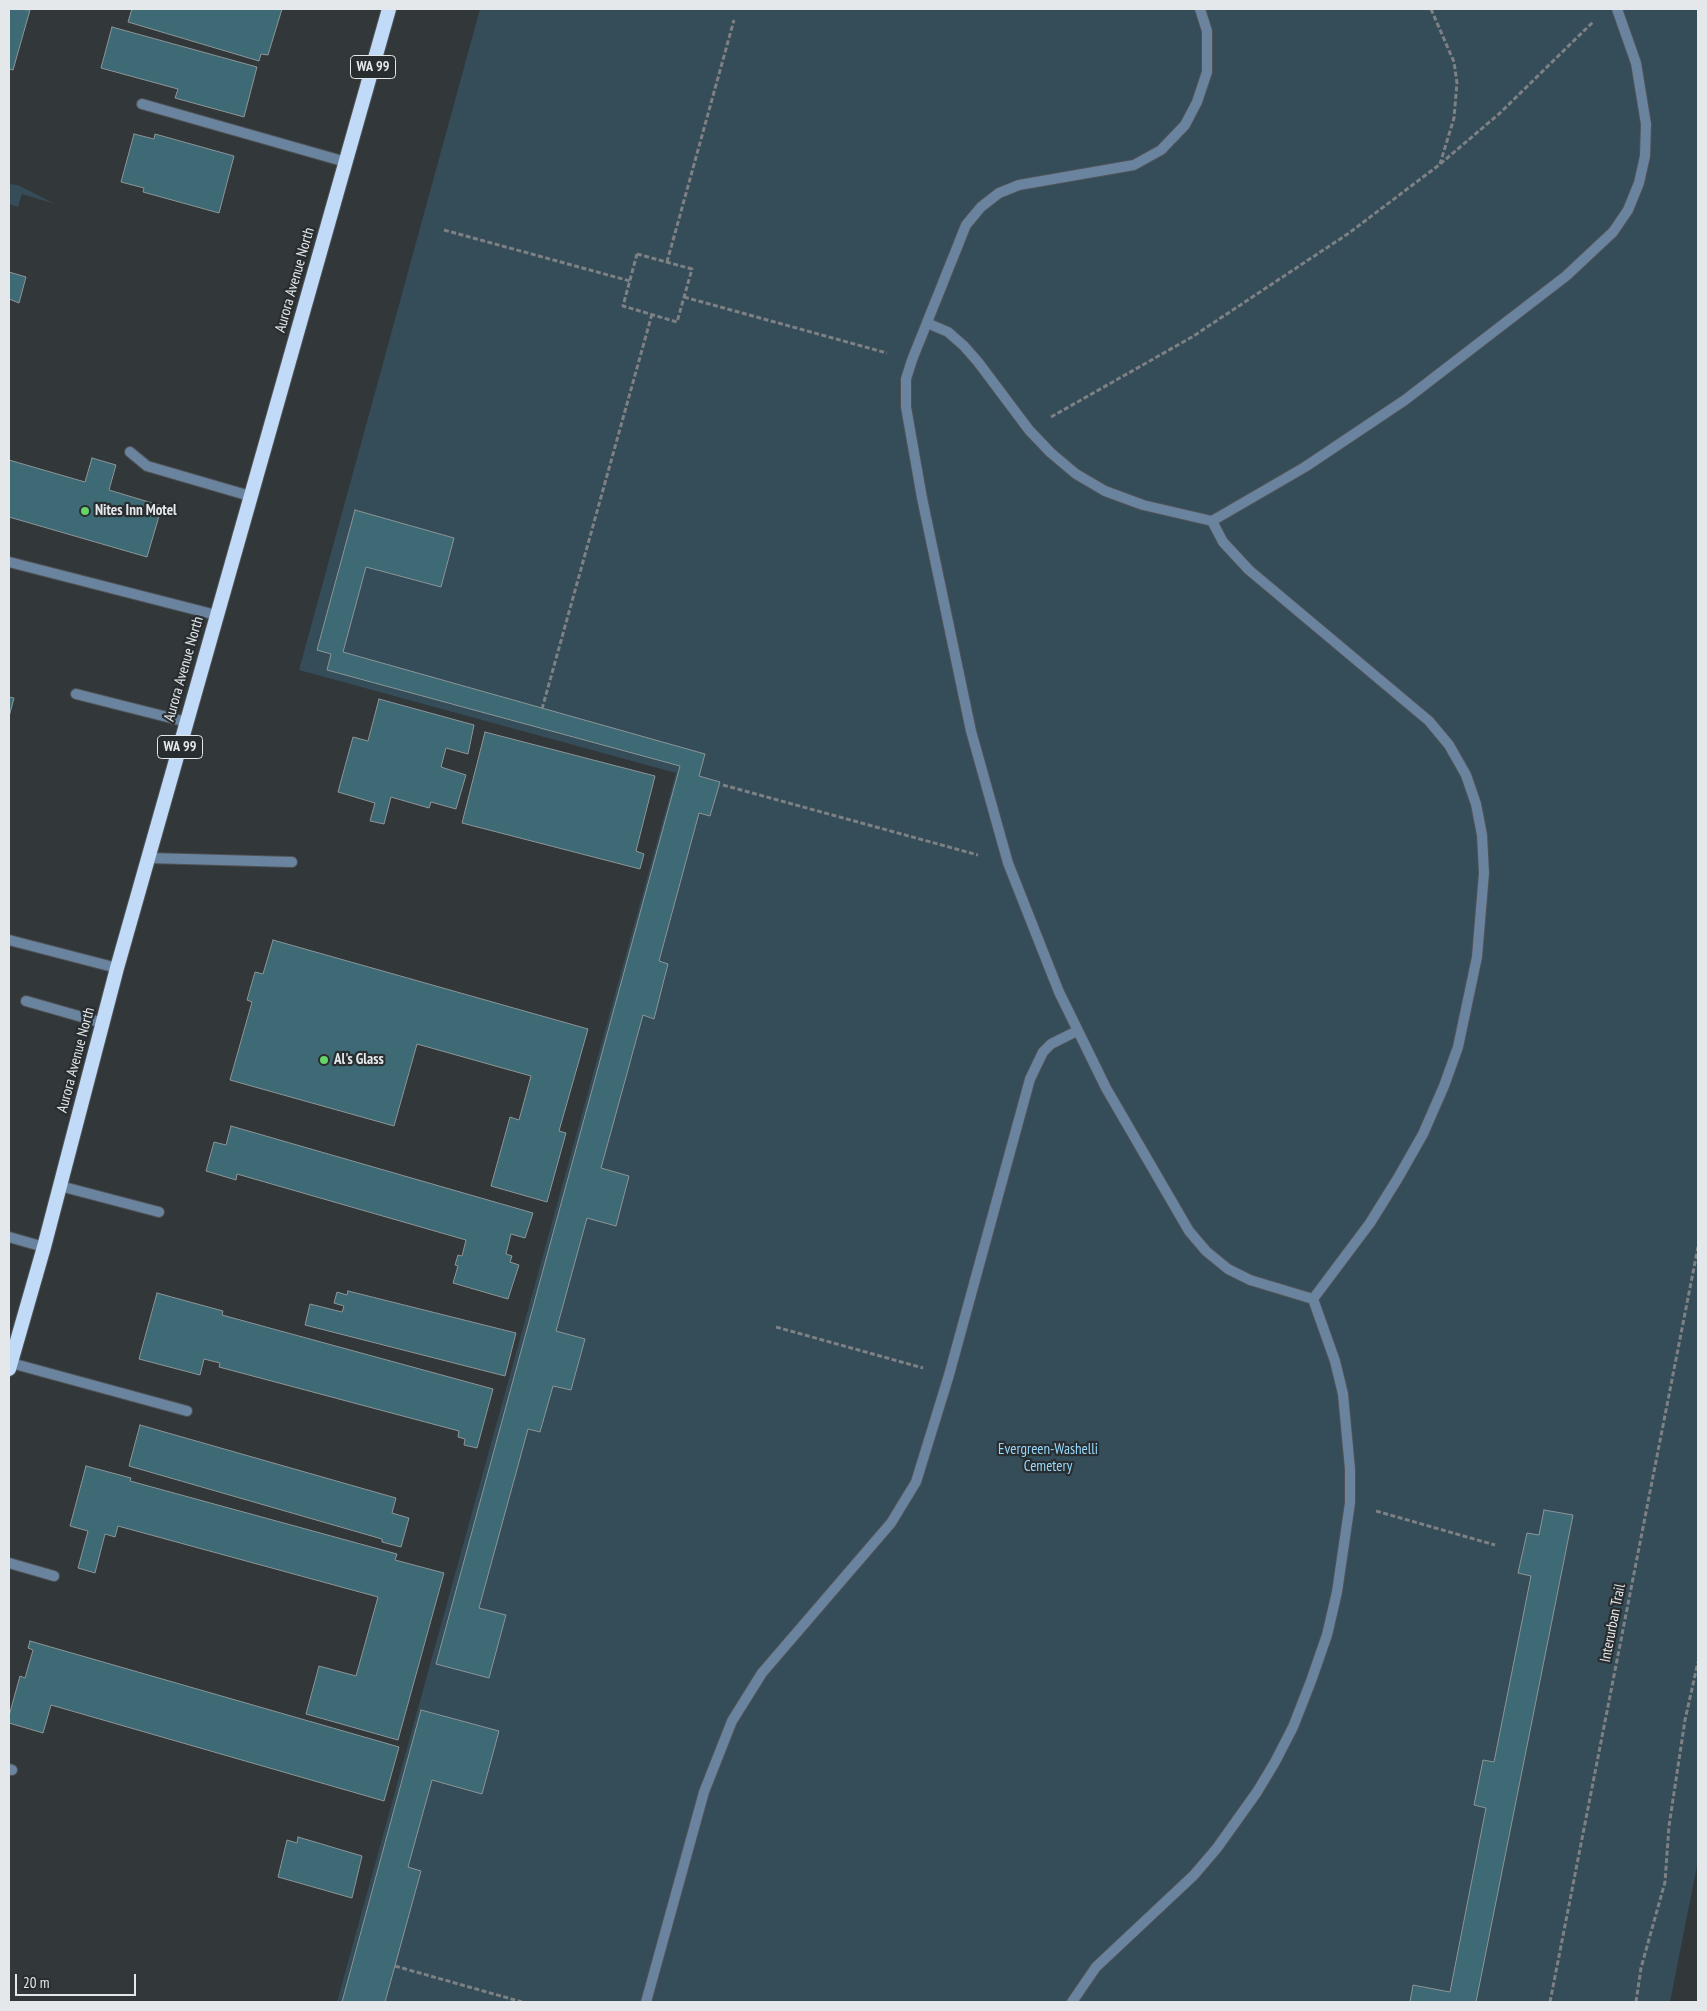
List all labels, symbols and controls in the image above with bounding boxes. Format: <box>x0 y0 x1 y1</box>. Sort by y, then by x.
road number: WA 99 <box>350 56 396 78</box>
street label: Aurora Avenue North <box>271 225 319 335</box>
place label: Nites Inn Motel <box>95 502 177 520</box>
marker: Nites Inn Motel <box>79 505 91 517</box>
street label: Aurora Avenue North <box>160 614 208 724</box>
road number: WA 99 <box>158 736 202 759</box>
street label: Aurora Avenue North <box>53 1005 99 1115</box>
place label: Al's Glass <box>334 1051 384 1069</box>
marker: Al's Glass <box>318 1054 330 1066</box>
park label: Evergreen-Washelli Cemetery <box>998 1441 1098 1476</box>
street label: Interurban Trail <box>1597 1582 1629 1664</box>
scale bar <box>18 1964 139 1996</box>
text: 20 m <box>23 1973 49 1992</box>

